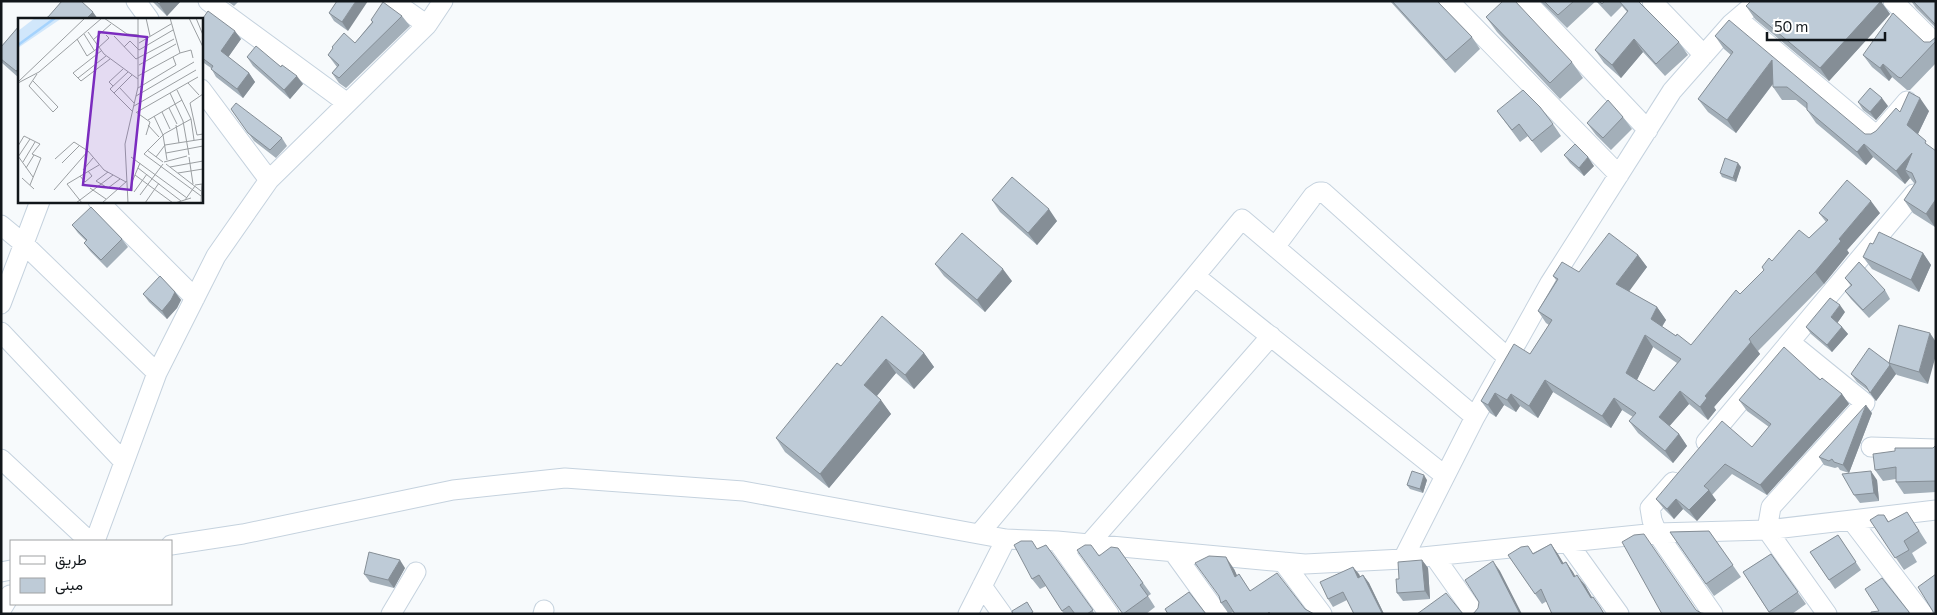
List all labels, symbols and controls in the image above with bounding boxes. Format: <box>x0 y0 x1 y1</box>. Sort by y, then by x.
scale bar <box>1767 10 1884 42</box>
text: 50 m <box>1774 17 1808 35</box>
inset map <box>18 18 202 202</box>
legend <box>10 540 172 605</box>
text: طريق <box>55 550 87 570</box>
text: مبنى <box>55 575 83 595</box>

